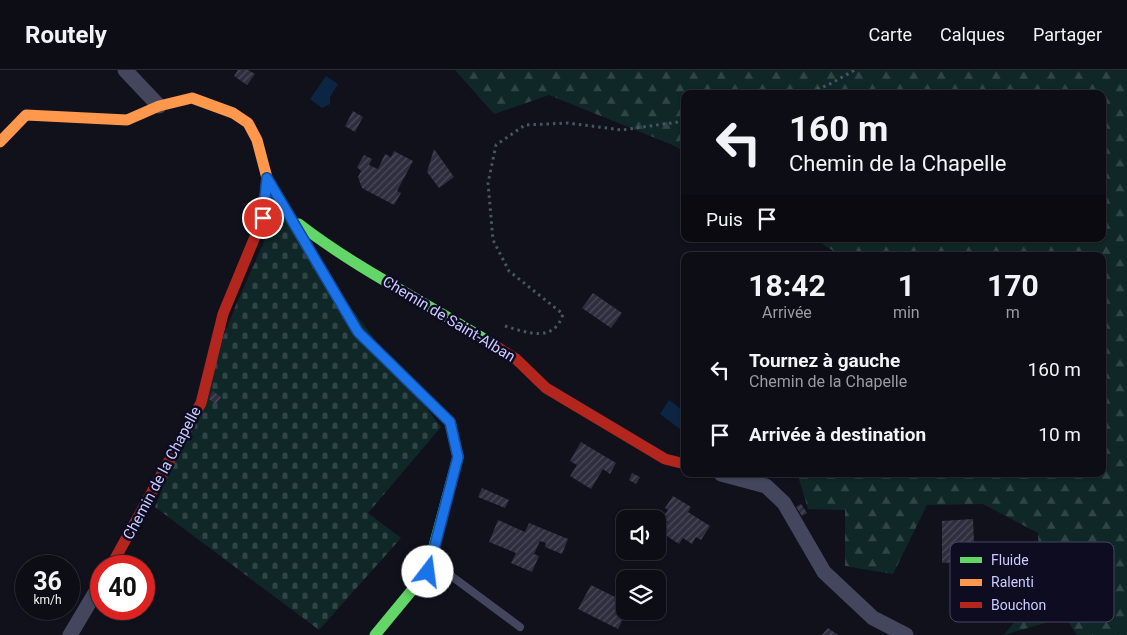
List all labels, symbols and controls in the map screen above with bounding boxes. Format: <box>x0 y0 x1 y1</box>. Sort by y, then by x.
text: Routely <box>25 21 107 49</box>
text: Carte <box>869 24 912 45</box>
text: Calques <box>940 24 1005 45</box>
text: Partager <box>1033 24 1102 45</box>
text: 160 m <box>789 109 888 150</box>
icon: left <box>706 110 771 175</box>
text: Chemin de la Chapelle <box>789 151 1006 176</box>
pin <box>242 197 284 239</box>
icon: arrive <box>249 204 277 232</box>
icon: arrive <box>753 205 781 233</box>
text: Puis <box>706 208 743 231</box>
text: 18:42 <box>748 268 826 303</box>
text: 1 <box>898 268 915 303</box>
text: 170 <box>987 268 1039 303</box>
street label: Chemin de Saint-Alban <box>380 272 518 366</box>
text: Arrivée <box>762 303 812 322</box>
text: min <box>893 303 920 322</box>
text: m <box>1006 303 1020 322</box>
text: Tournez à gauche <box>749 349 900 372</box>
icon: left <box>706 356 734 384</box>
text: 160 m <box>1028 358 1081 381</box>
text: Chemin de la Chapelle <box>749 372 907 391</box>
street label: Chemin de la Chapelle <box>119 403 205 543</box>
icon: arrive <box>706 421 734 449</box>
text: Arrivée à destination <box>749 423 926 446</box>
text: 10 m <box>1038 423 1081 446</box>
map controls <box>616 510 666 620</box>
button: sound <box>616 510 666 560</box>
legend <box>950 542 1114 622</box>
position arrow <box>401 545 453 597</box>
text: Fluide <box>991 552 1029 568</box>
speed limit sign: 40 <box>90 555 155 620</box>
text: 36 <box>33 567 62 596</box>
button: layers <box>616 570 666 620</box>
text: Ralenti <box>991 574 1034 590</box>
text: km/h <box>33 593 62 607</box>
text: Bouchon <box>991 597 1046 613</box>

